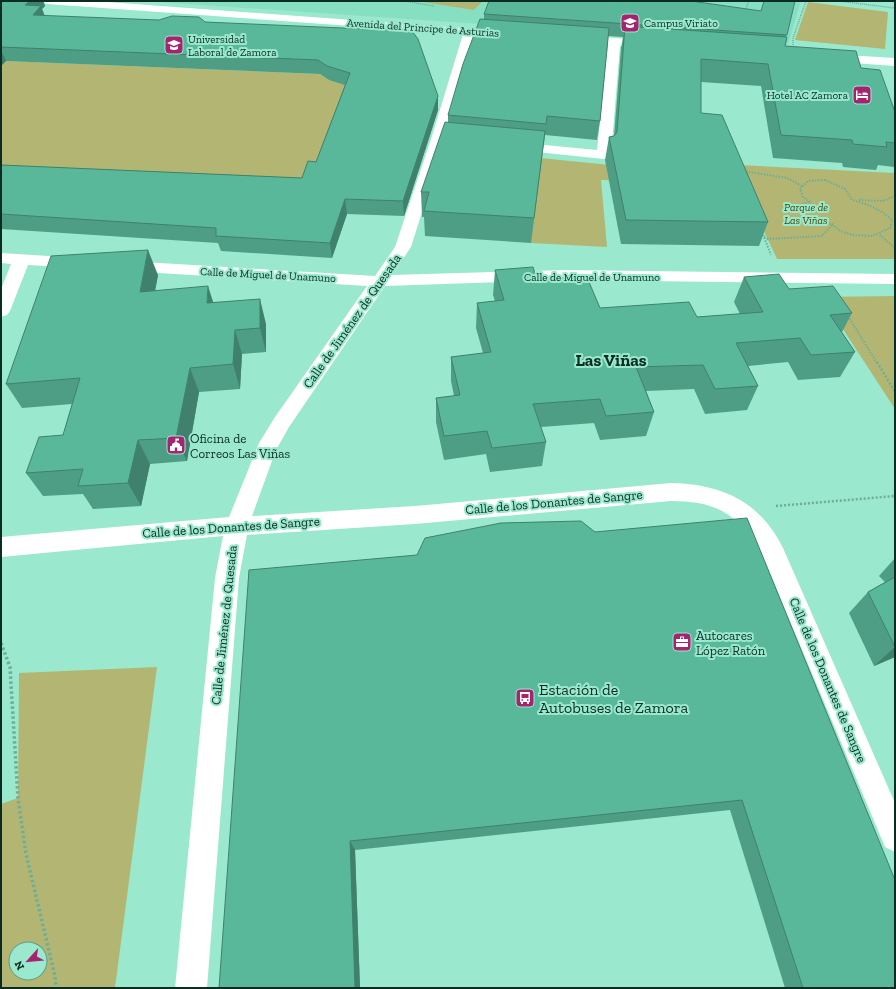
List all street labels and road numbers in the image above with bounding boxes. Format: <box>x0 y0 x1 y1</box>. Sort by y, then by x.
street label: Avenida del Príncipe de Asturias <box>346 16 500 40</box>
street label: Calle de Jiménez de Quesada <box>300 250 405 391</box>
street label: Calle de Miguel de Unamuno <box>200 265 336 285</box>
street label: Calle de Miguel de Unamuno <box>524 271 660 284</box>
street label: Calle de los Donantes de Sangre <box>465 487 643 517</box>
street label: Calle de los Donantes de Sangre <box>142 513 320 541</box>
street label: Calle de Jiménez de Quesada <box>208 544 240 706</box>
street label: Calle de los Donantes de Sangre <box>786 595 870 765</box>

